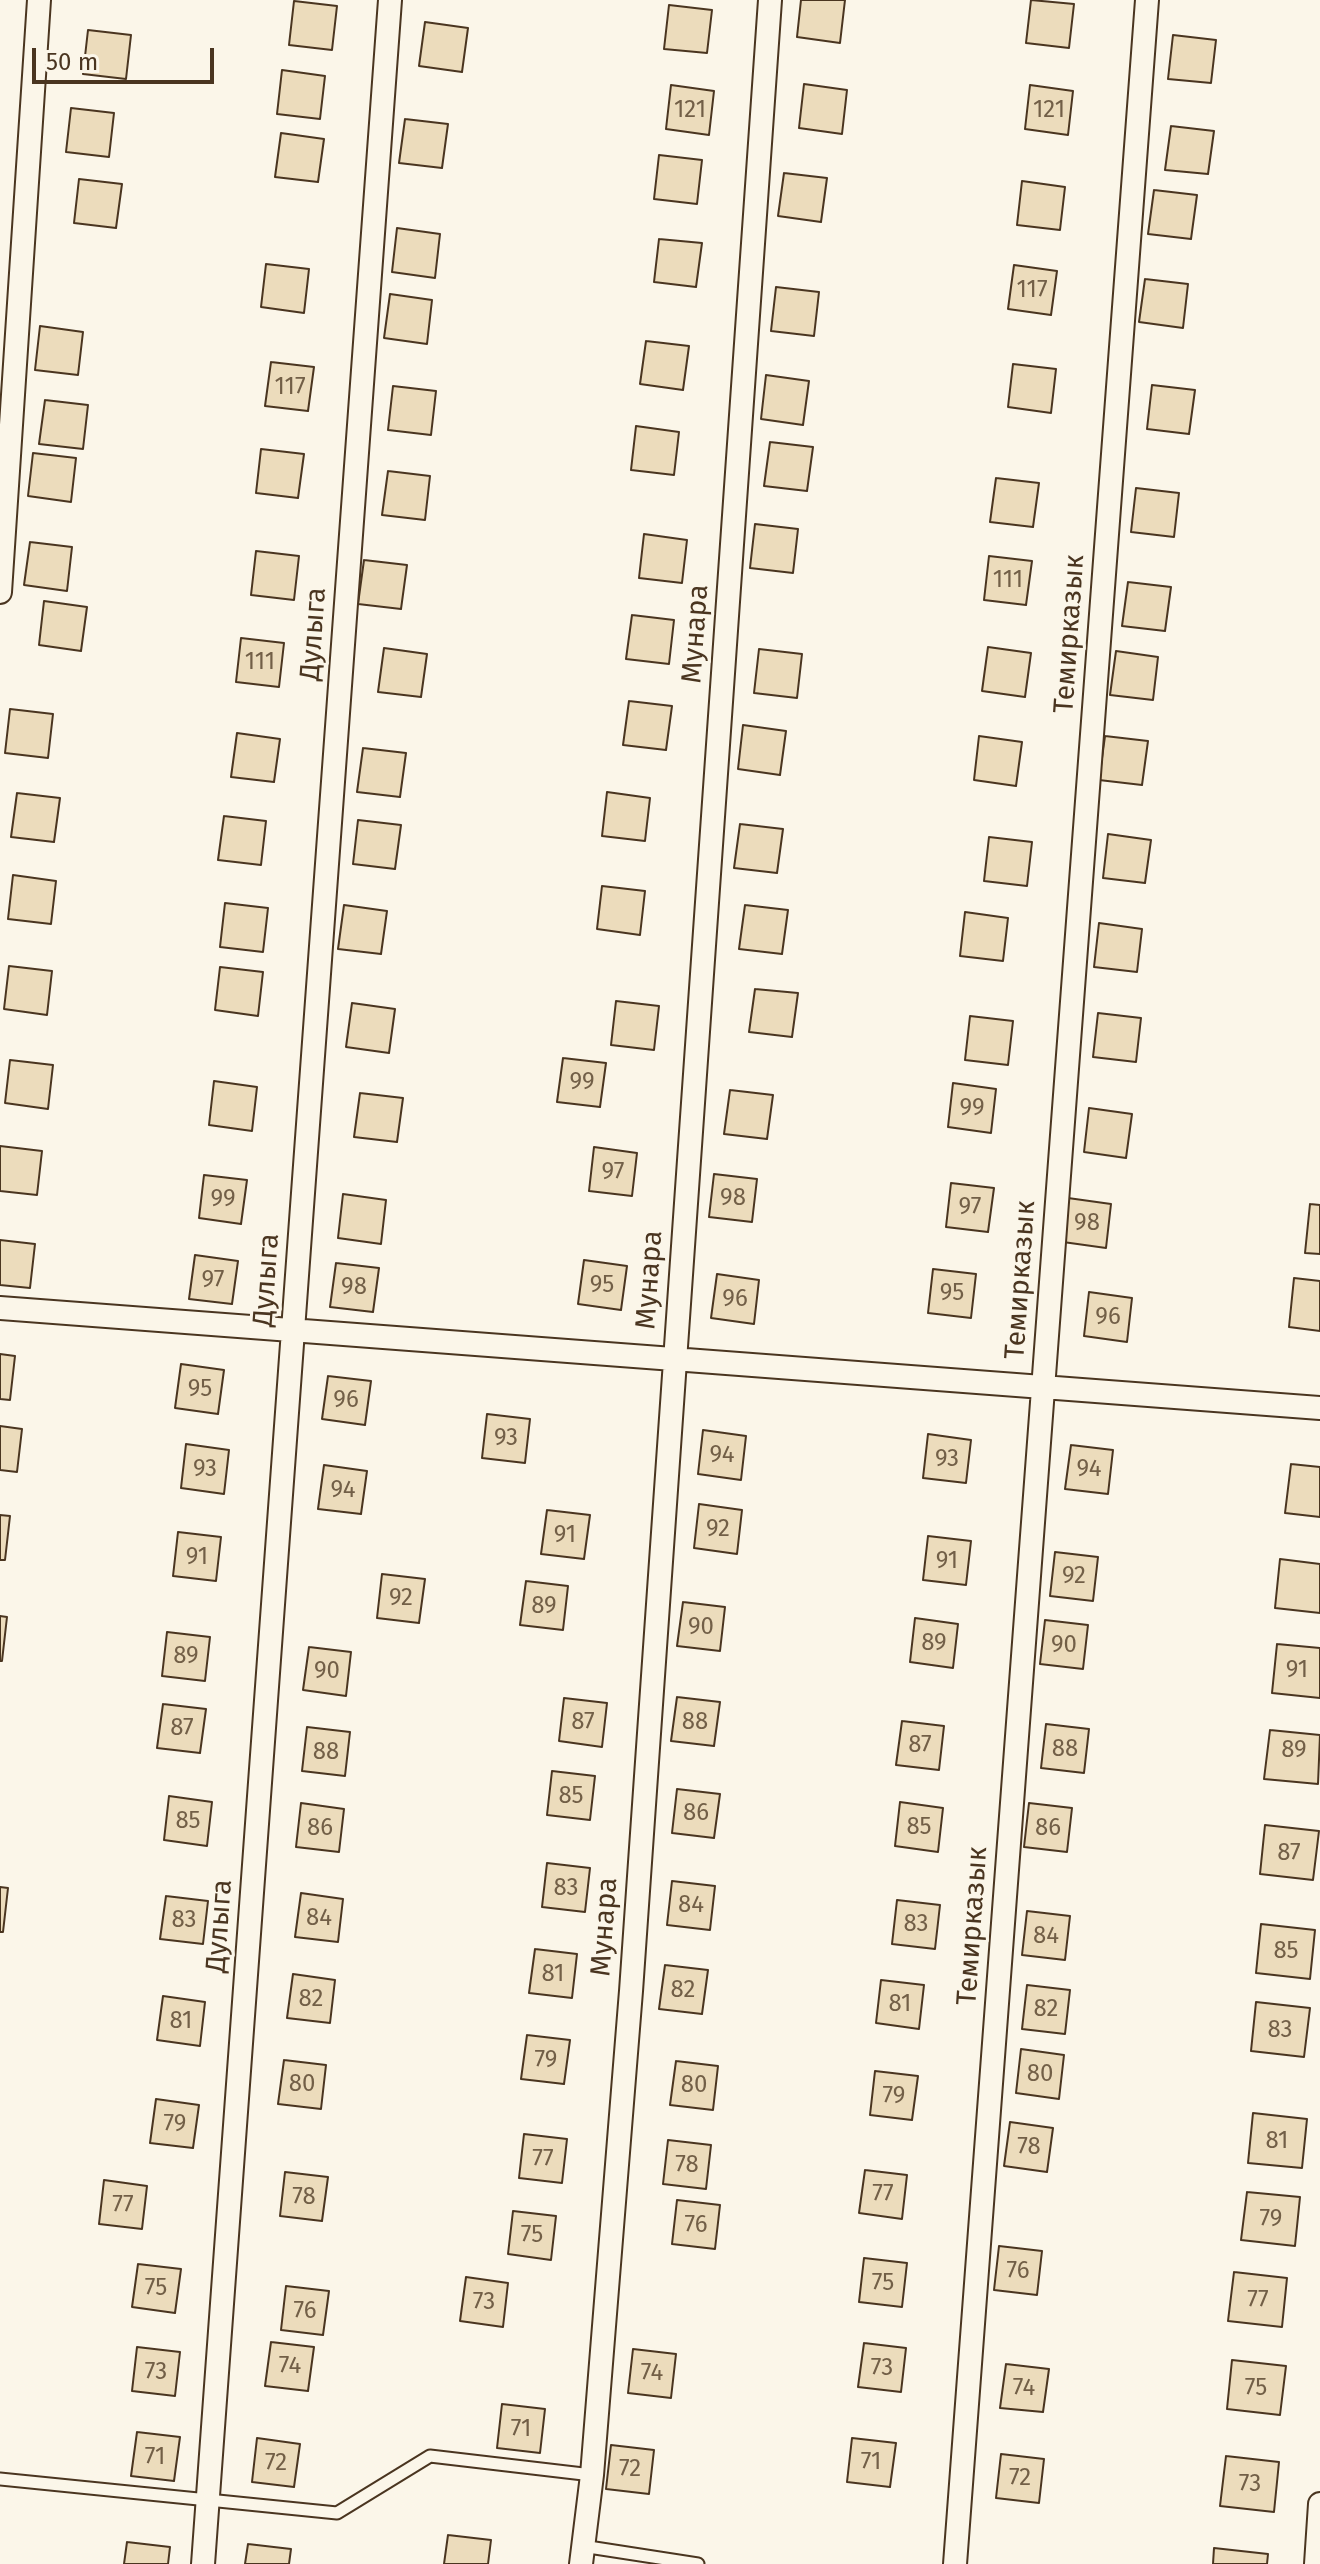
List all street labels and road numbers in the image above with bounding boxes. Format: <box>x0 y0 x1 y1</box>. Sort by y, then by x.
street label: Темирказык <box>1048 554 1092 714</box>
street label: Мунара <box>676 583 716 685</box>
street label: Дулыга <box>294 586 334 682</box>
street label: Темирказык <box>999 1200 1043 1360</box>
street label: Мунара <box>630 1229 670 1331</box>
street label: Дулыга <box>247 1232 287 1328</box>
street label: Темирказык <box>951 1846 995 2006</box>
street label: Мунара <box>585 1876 625 1978</box>
street label: Дулыга <box>200 1878 240 1974</box>

